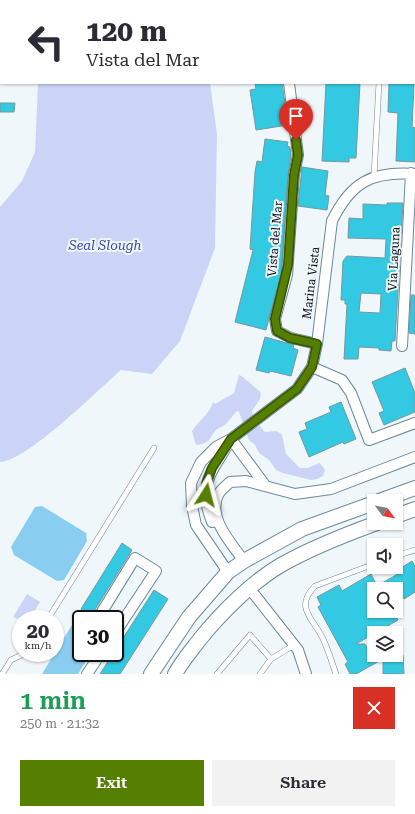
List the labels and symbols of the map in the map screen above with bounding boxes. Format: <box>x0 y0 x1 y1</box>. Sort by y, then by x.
pin <box>279 99 313 140</box>
street label: Vista del Mar <box>265 201 285 277</box>
street label: Via Laguna <box>385 226 403 292</box>
water label: Seal Slough <box>68 238 141 253</box>
street label: Marina Vista <box>300 246 322 320</box>
position arrow <box>185 474 227 516</box>
north arrow <box>367 494 403 530</box>
speed limit sign: 30 <box>72 610 124 662</box>

